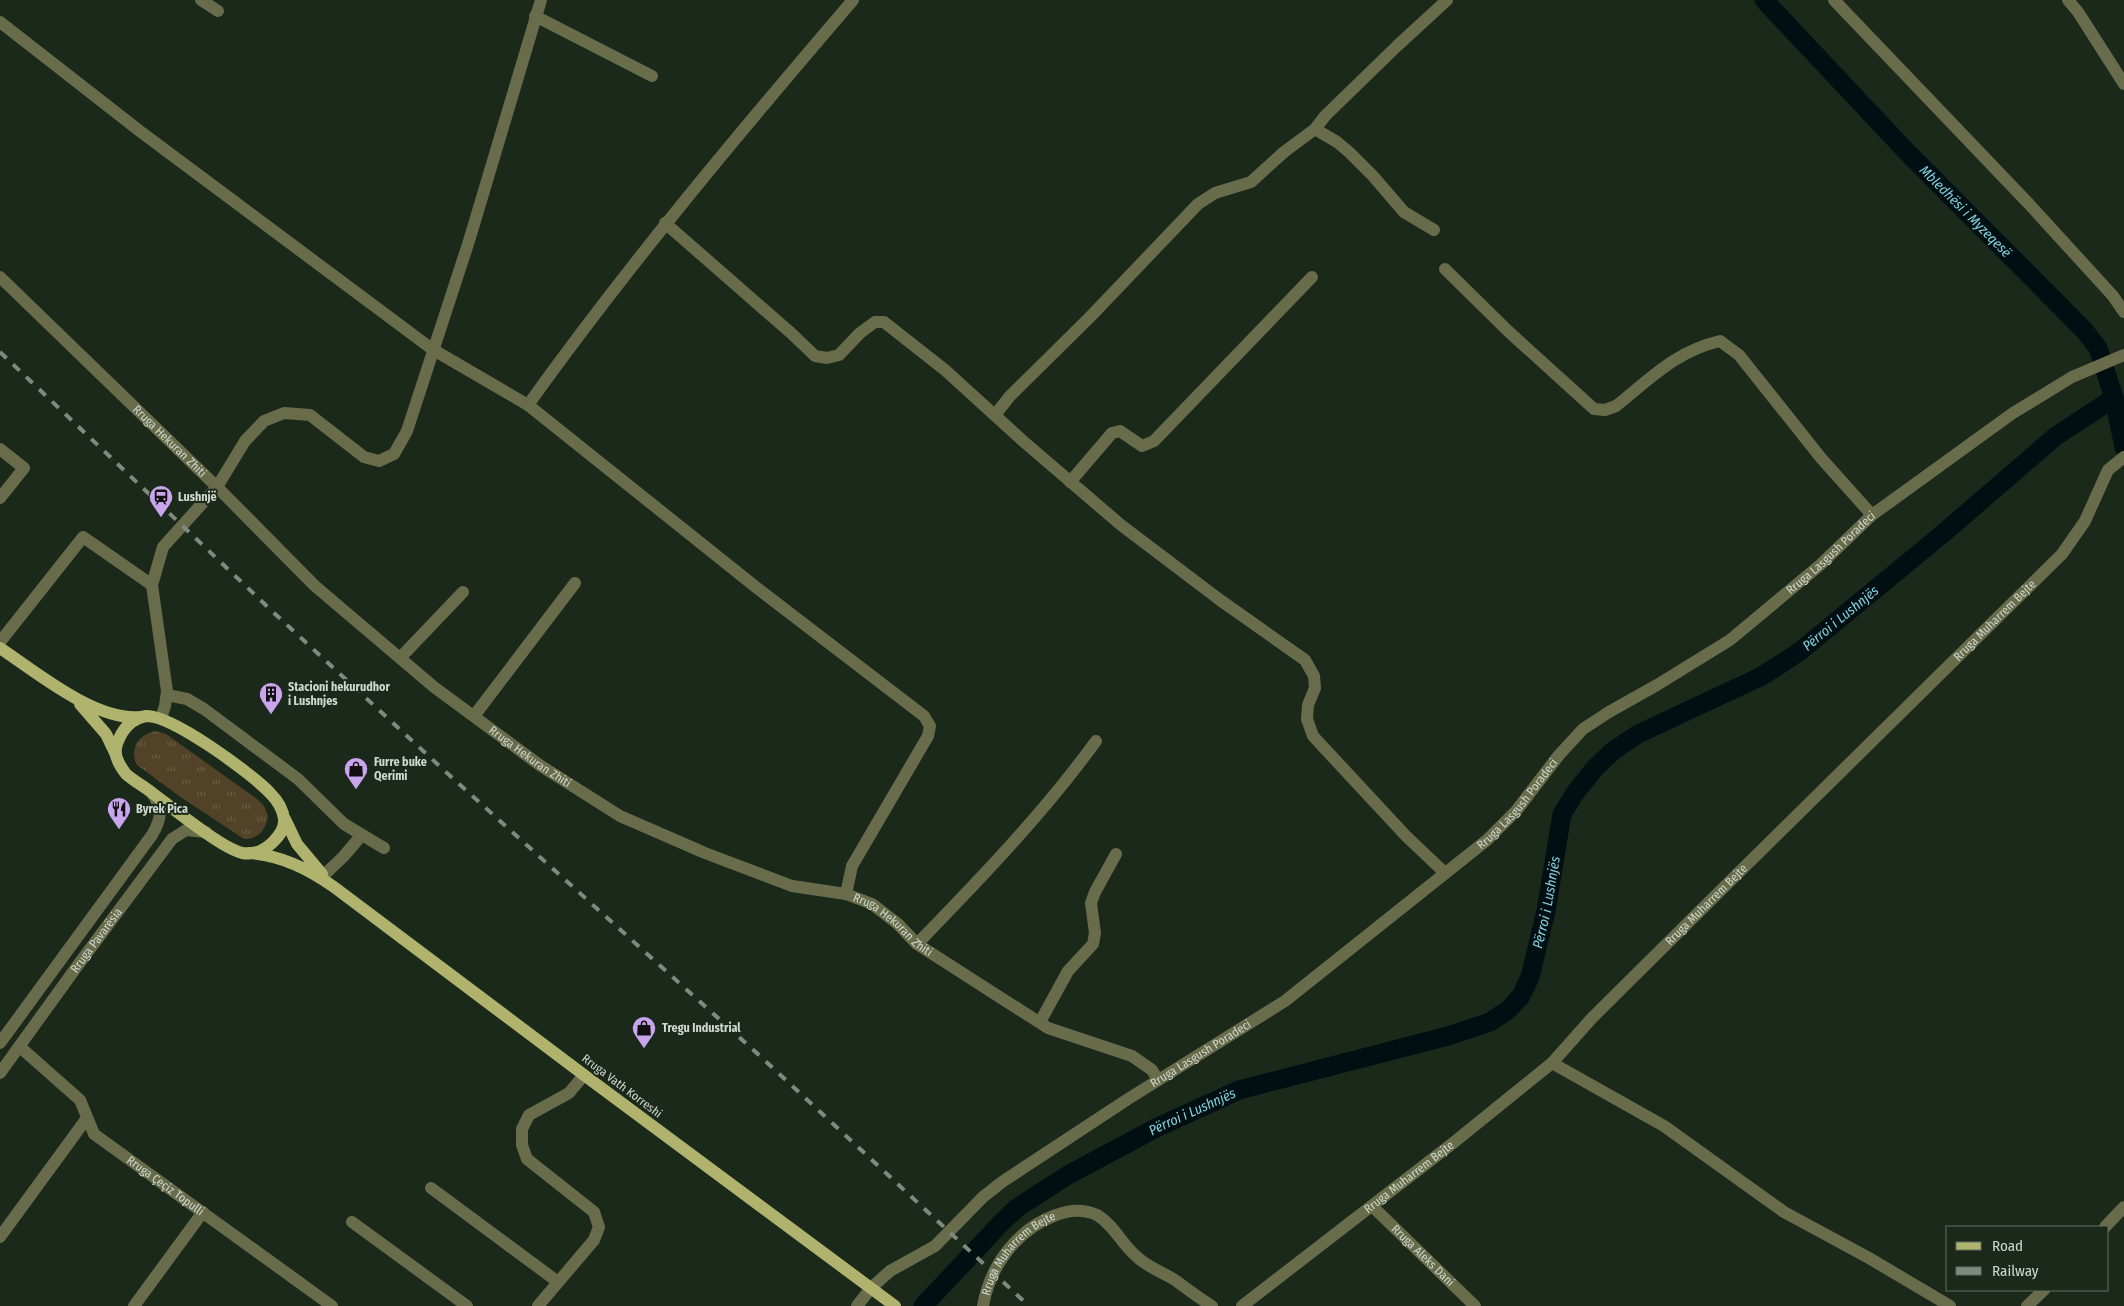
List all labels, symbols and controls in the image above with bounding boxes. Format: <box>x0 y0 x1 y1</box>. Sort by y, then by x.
water label: Mbledhësi i Myzeqesë <box>1916 161 2015 261</box>
street label: Rruga Hekuran Zhiti <box>130 402 209 480</box>
station icon: Lushnjë <box>148 484 174 518</box>
place label: Lushnjë <box>178 490 217 504</box>
street label: Rruga Lasgush Poradeci <box>1783 508 1878 597</box>
street label: Rruga Muharrem Bejte <box>1951 577 2039 664</box>
water label: Përroi i Lushnjës <box>1799 582 1882 654</box>
place label: Stacioni hekurudhor i Lushnjes <box>288 680 390 708</box>
building icon: Stacioni hekurudhor i Lushnjes <box>258 681 284 715</box>
street label: Rruga Hekuran Zhiti <box>486 723 574 790</box>
place label: Furre buke Qerimi <box>374 755 427 783</box>
shop icon: Furre buke Qerimi <box>343 756 369 790</box>
street label: Rruga Lasgush Poradeci <box>1474 756 1561 852</box>
restaurant icon: Byrek Pica <box>106 796 132 830</box>
place label: Byrek Pica <box>136 802 188 816</box>
water label: Përroi i Lushnjës <box>1529 855 1563 950</box>
street label: Rruga Muharrem Bejte <box>1662 861 1750 948</box>
street label: Rruga Hekuran Zhiti <box>851 890 935 959</box>
street label: Rruga Pavarësia <box>68 905 125 976</box>
shop icon: Tregu Industrial <box>631 1015 657 1049</box>
street label: Rruga Lasgush Poradeci <box>1148 1017 1253 1090</box>
place label: Tregu Industrial <box>662 1021 741 1035</box>
street label: Rruga Vath Korreshi <box>579 1051 665 1121</box>
water label: Përroi i Lushnjës <box>1146 1084 1238 1139</box>
street label: Rruga Muharrem Bejte <box>1361 1138 1457 1216</box>
street label: Rruga Çeçiz Topulli <box>124 1153 207 1218</box>
street label: Rruga Muharrem Bejte <box>979 1209 1057 1297</box>
street label: Rruga Aleks Dani <box>1389 1222 1457 1289</box>
legend <box>1946 1226 2109 1291</box>
text: Road <box>1992 1237 2023 1255</box>
text: Railway <box>1992 1262 2039 1280</box>

